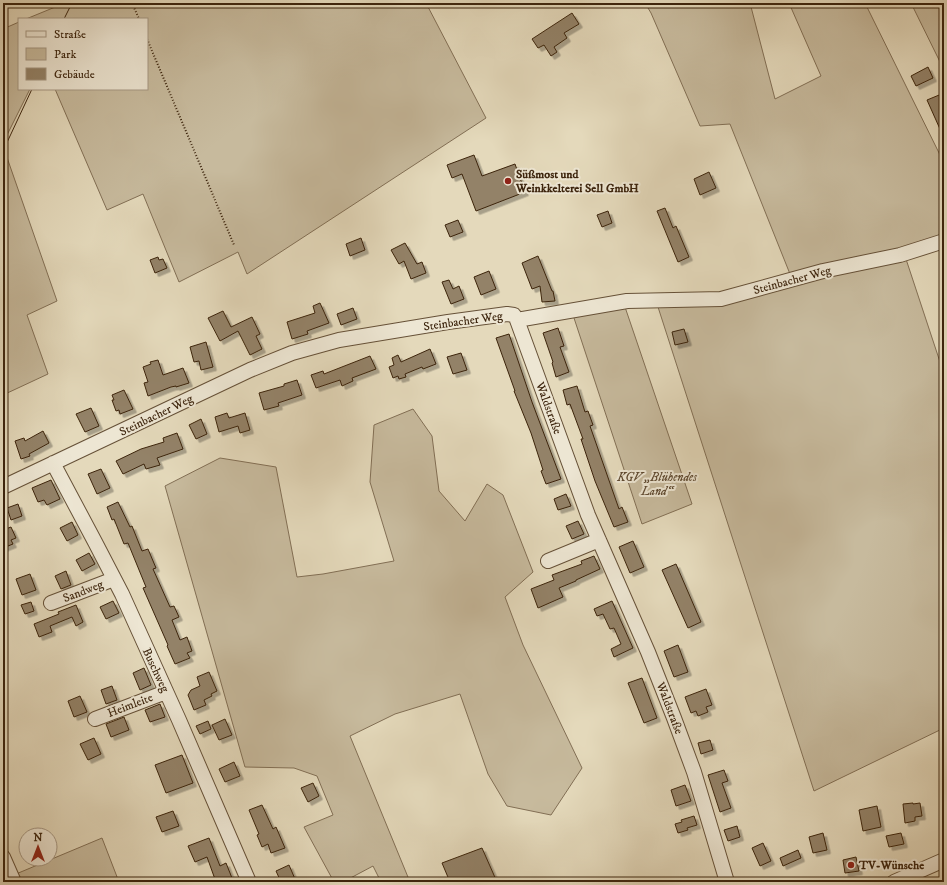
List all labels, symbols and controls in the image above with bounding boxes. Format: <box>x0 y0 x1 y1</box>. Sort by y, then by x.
legend <box>18 18 148 90</box>
text: Straße <box>54 27 86 42</box>
text: Park <box>54 47 76 62</box>
text: Gebäude <box>54 67 95 82</box>
place label: Süßmost und Weinkkelterei Sell GmbH <box>515 167 639 196</box>
marker: Süßmost und Weinkkelterei Sell GmbH <box>503 176 513 186</box>
street label: Steinbacher Weg <box>752 263 833 298</box>
street label: Steinbacher Weg <box>422 308 504 334</box>
street label: Waldstraße <box>532 379 565 436</box>
street label: Steinbacher Weg <box>117 391 196 440</box>
park label: KGV „Blühendes Land“ <box>616 470 697 499</box>
street label: Sandweg <box>61 577 106 606</box>
street label: Buschweg <box>139 646 172 695</box>
street label: Waldstraße <box>652 679 686 736</box>
street label: Heimleite <box>105 690 155 721</box>
north arrow <box>18 827 58 867</box>
text: N <box>33 831 43 845</box>
place label: TV-Wünsche <box>858 858 924 873</box>
marker: TV-Wünsche <box>846 860 856 870</box>

